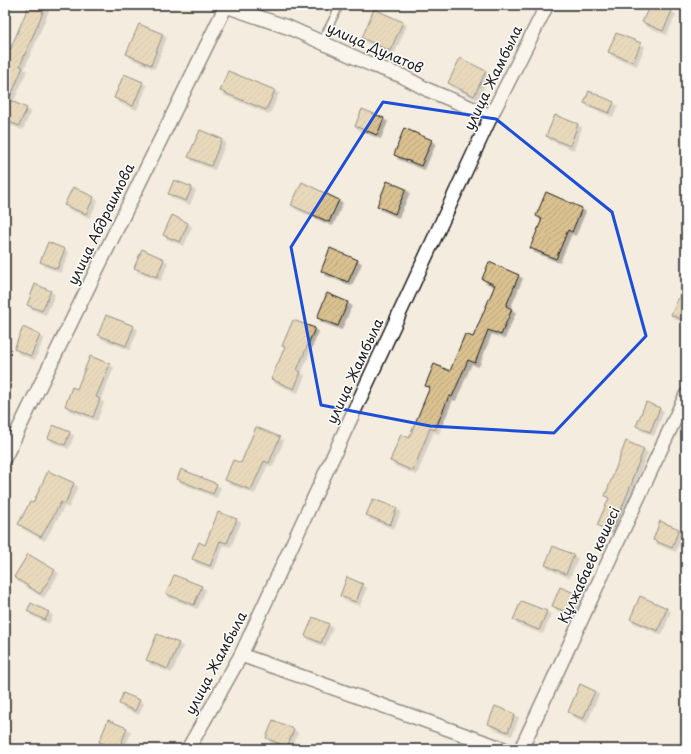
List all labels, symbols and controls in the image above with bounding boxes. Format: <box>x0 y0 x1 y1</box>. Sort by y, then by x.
street label: улица Дулатов <box>324 17 427 78</box>
street label: улица Жамбыла <box>458 21 527 134</box>
street label: улица Абдраимова <box>62 159 139 288</box>
street label: улица Жамбыла <box>321 314 388 427</box>
street label: Құлжабаев көшесі <box>552 503 625 627</box>
street label: улица Жамбыла <box>179 607 252 718</box>

